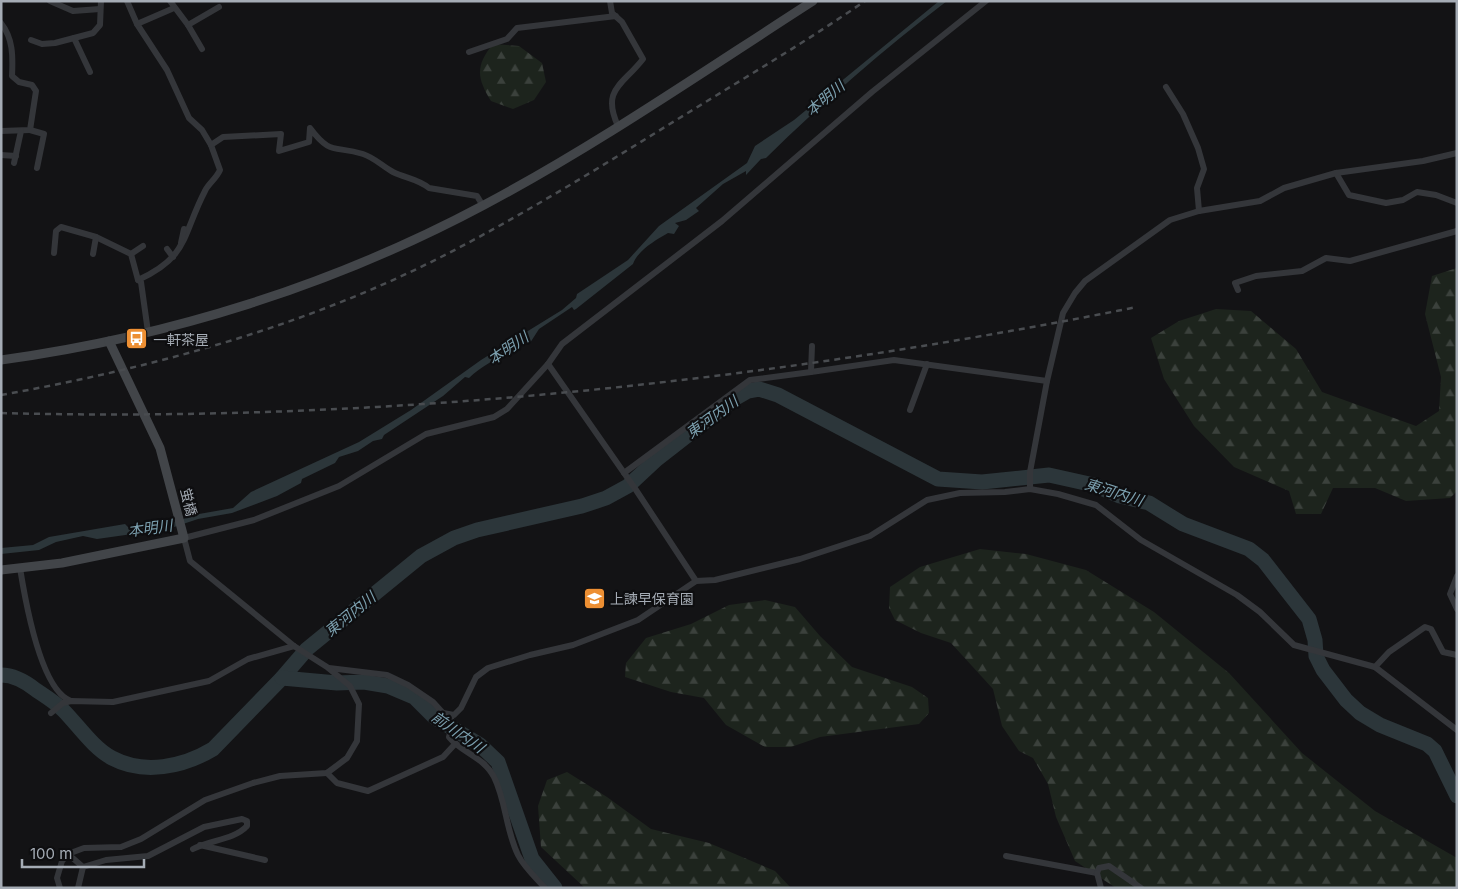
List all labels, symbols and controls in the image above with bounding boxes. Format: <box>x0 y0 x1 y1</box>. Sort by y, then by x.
water label: 本明川 <box>802 75 850 120</box>
water label: 本明川 <box>484 326 534 368</box>
bus stop icon: 一軒茶屋 <box>125 327 149 351</box>
place label: 一軒茶屋 <box>153 331 209 348</box>
water label: 東河内川 <box>682 391 743 442</box>
water label: 東河内川 <box>1083 474 1147 510</box>
street label: 蛍橋 <box>178 486 200 518</box>
water label: 本明川 <box>126 515 176 541</box>
water label: 東河内川 <box>321 586 381 640</box>
school or university icon: 上諫早保育園 <box>582 586 606 610</box>
place label: 上諫早保育園 <box>610 590 694 607</box>
water label: 前川内川 <box>428 707 490 758</box>
scale bar <box>22 836 145 868</box>
text: 100 m <box>30 844 72 863</box>

